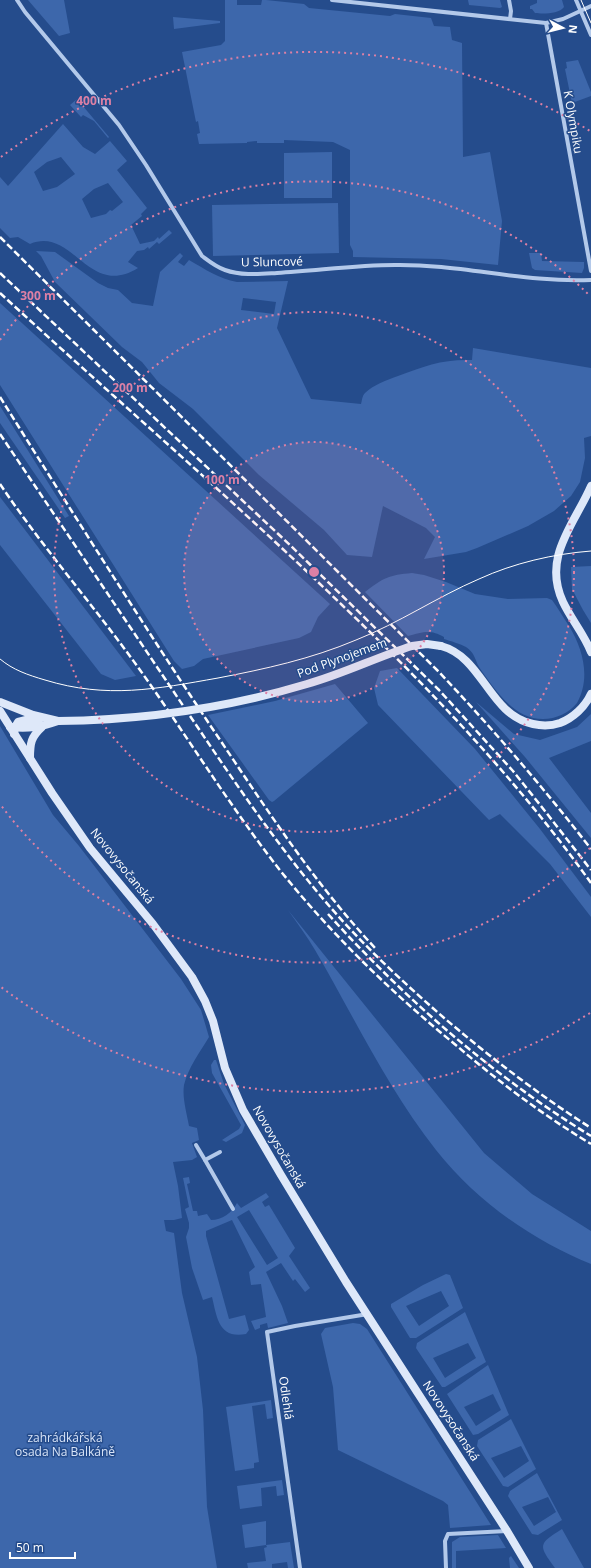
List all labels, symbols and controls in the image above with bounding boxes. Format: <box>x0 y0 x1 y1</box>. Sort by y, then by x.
north arrow <box>543 8 583 48</box>
text: N <box>565 24 581 35</box>
street label: K Olympiku <box>560 89 587 155</box>
text: 400 m <box>76 92 112 109</box>
street label: U Sluncové <box>241 252 303 271</box>
text: 300 m <box>20 287 56 304</box>
text: 200 m <box>112 379 148 396</box>
text: 100 m <box>204 471 240 488</box>
centre of rings <box>307 565 321 579</box>
street label: Pod Plynojemem <box>295 633 389 682</box>
street label: Novovysočanská <box>87 824 158 907</box>
street label: Novovysočanská <box>249 1102 310 1191</box>
street label: Odlehlá <box>275 1375 298 1421</box>
street label: Novovysočanská <box>419 1377 484 1464</box>
park label: zahrádkářská osada Na Balkáně <box>15 1429 115 1460</box>
scale bar <box>10 1534 75 1560</box>
text: 50 m <box>16 1539 44 1556</box>

